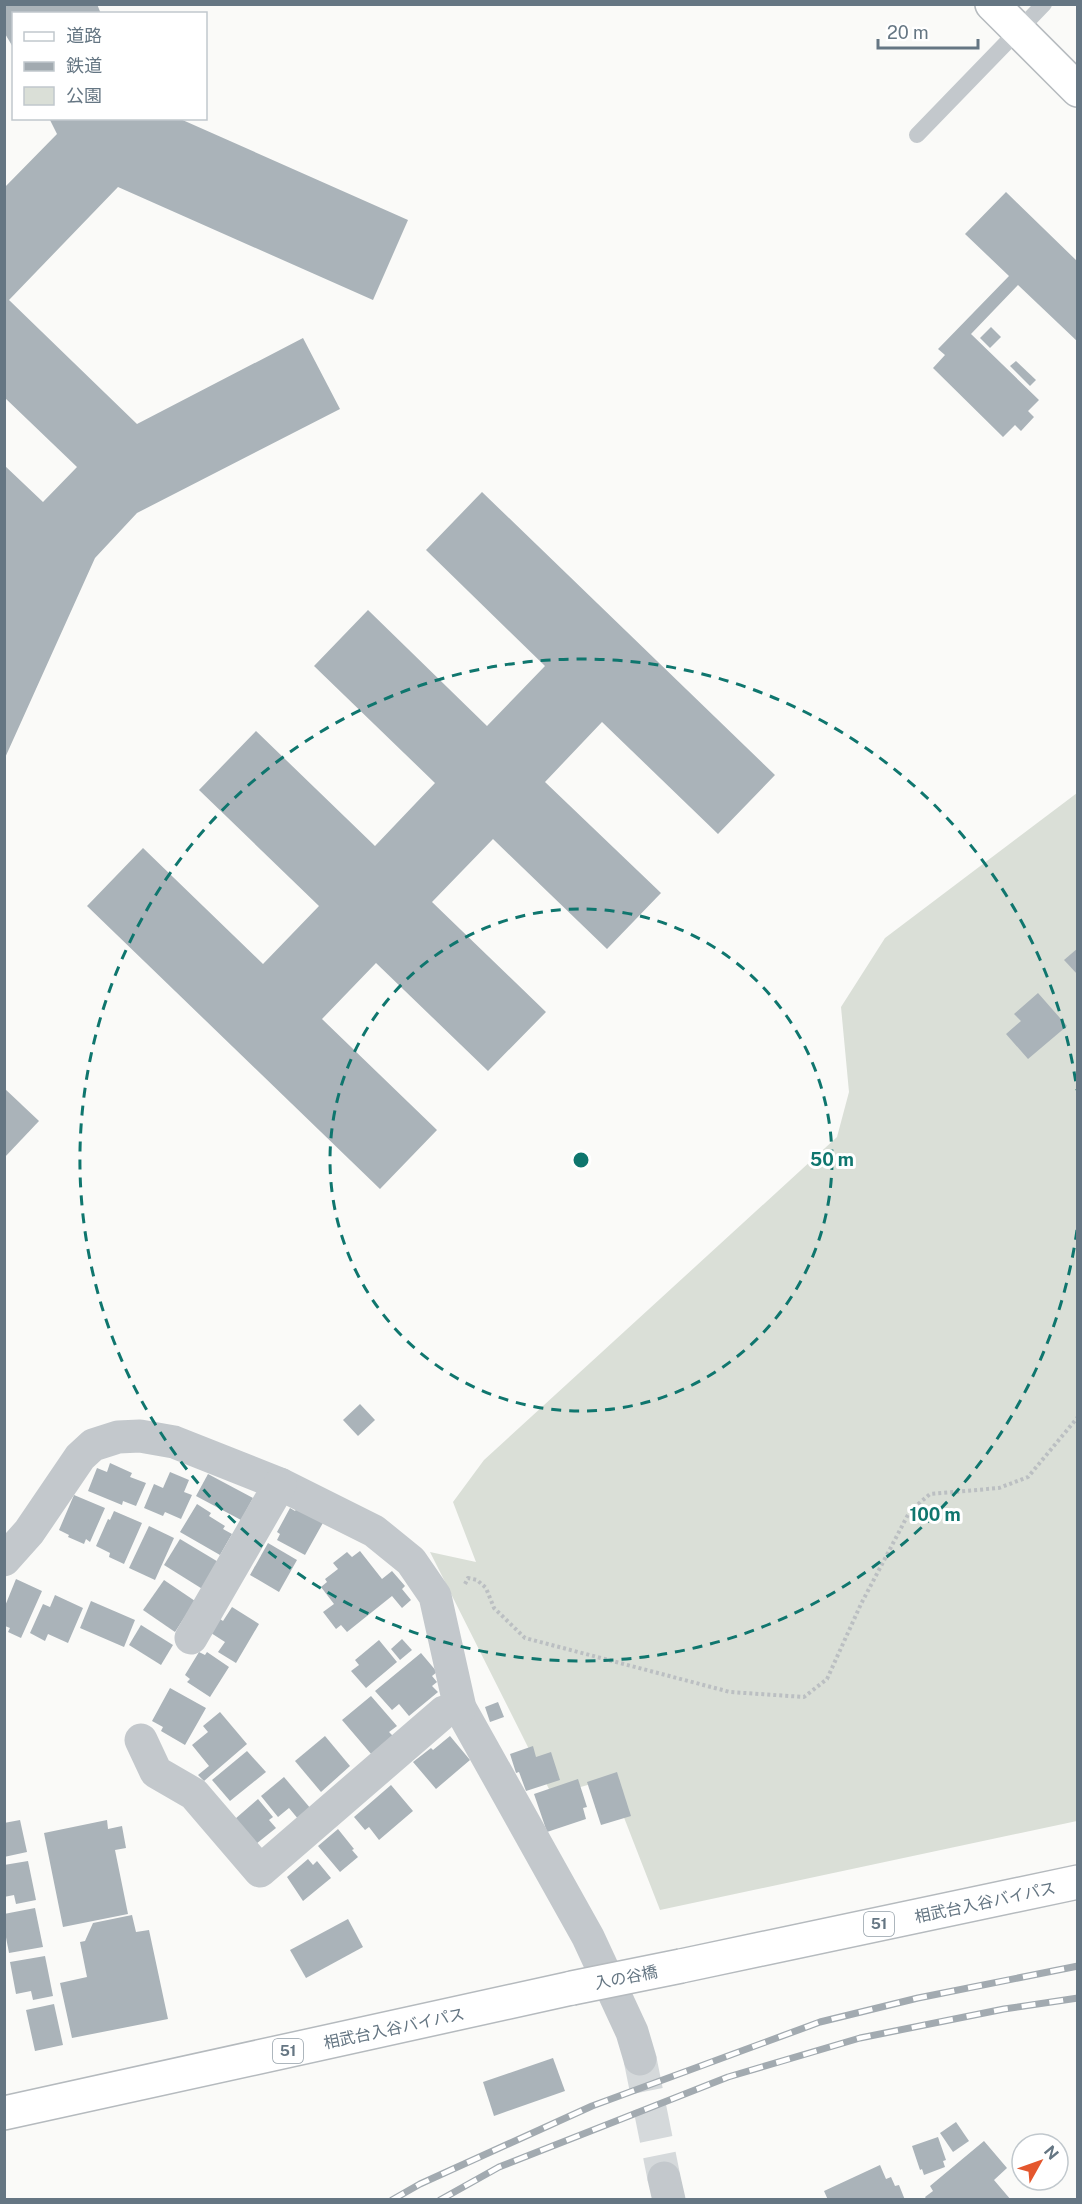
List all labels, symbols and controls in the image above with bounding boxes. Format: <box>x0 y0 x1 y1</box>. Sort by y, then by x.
legend <box>12 12 207 120</box>
scale bar <box>878 12 978 50</box>
text: 20 m <box>887 22 929 43</box>
text: 道路 <box>66 25 102 46</box>
text: 鉄道 <box>66 55 102 76</box>
text: 公園 <box>66 85 102 106</box>
text: 50 m <box>810 1149 854 1170</box>
centre of rings <box>571 1150 591 1170</box>
text: 100 m <box>909 1504 961 1525</box>
street label: 相武台入谷バイパス <box>913 1878 1057 1927</box>
road number: 51 <box>864 1912 894 1936</box>
street label: 入の谷橋 <box>593 1962 659 1993</box>
street label: 相武台入谷バイパス <box>322 2004 466 2053</box>
road number: 51 <box>273 2039 303 2063</box>
north arrow <box>1010 2132 1070 2192</box>
text: N <box>1040 2142 1062 2164</box>

